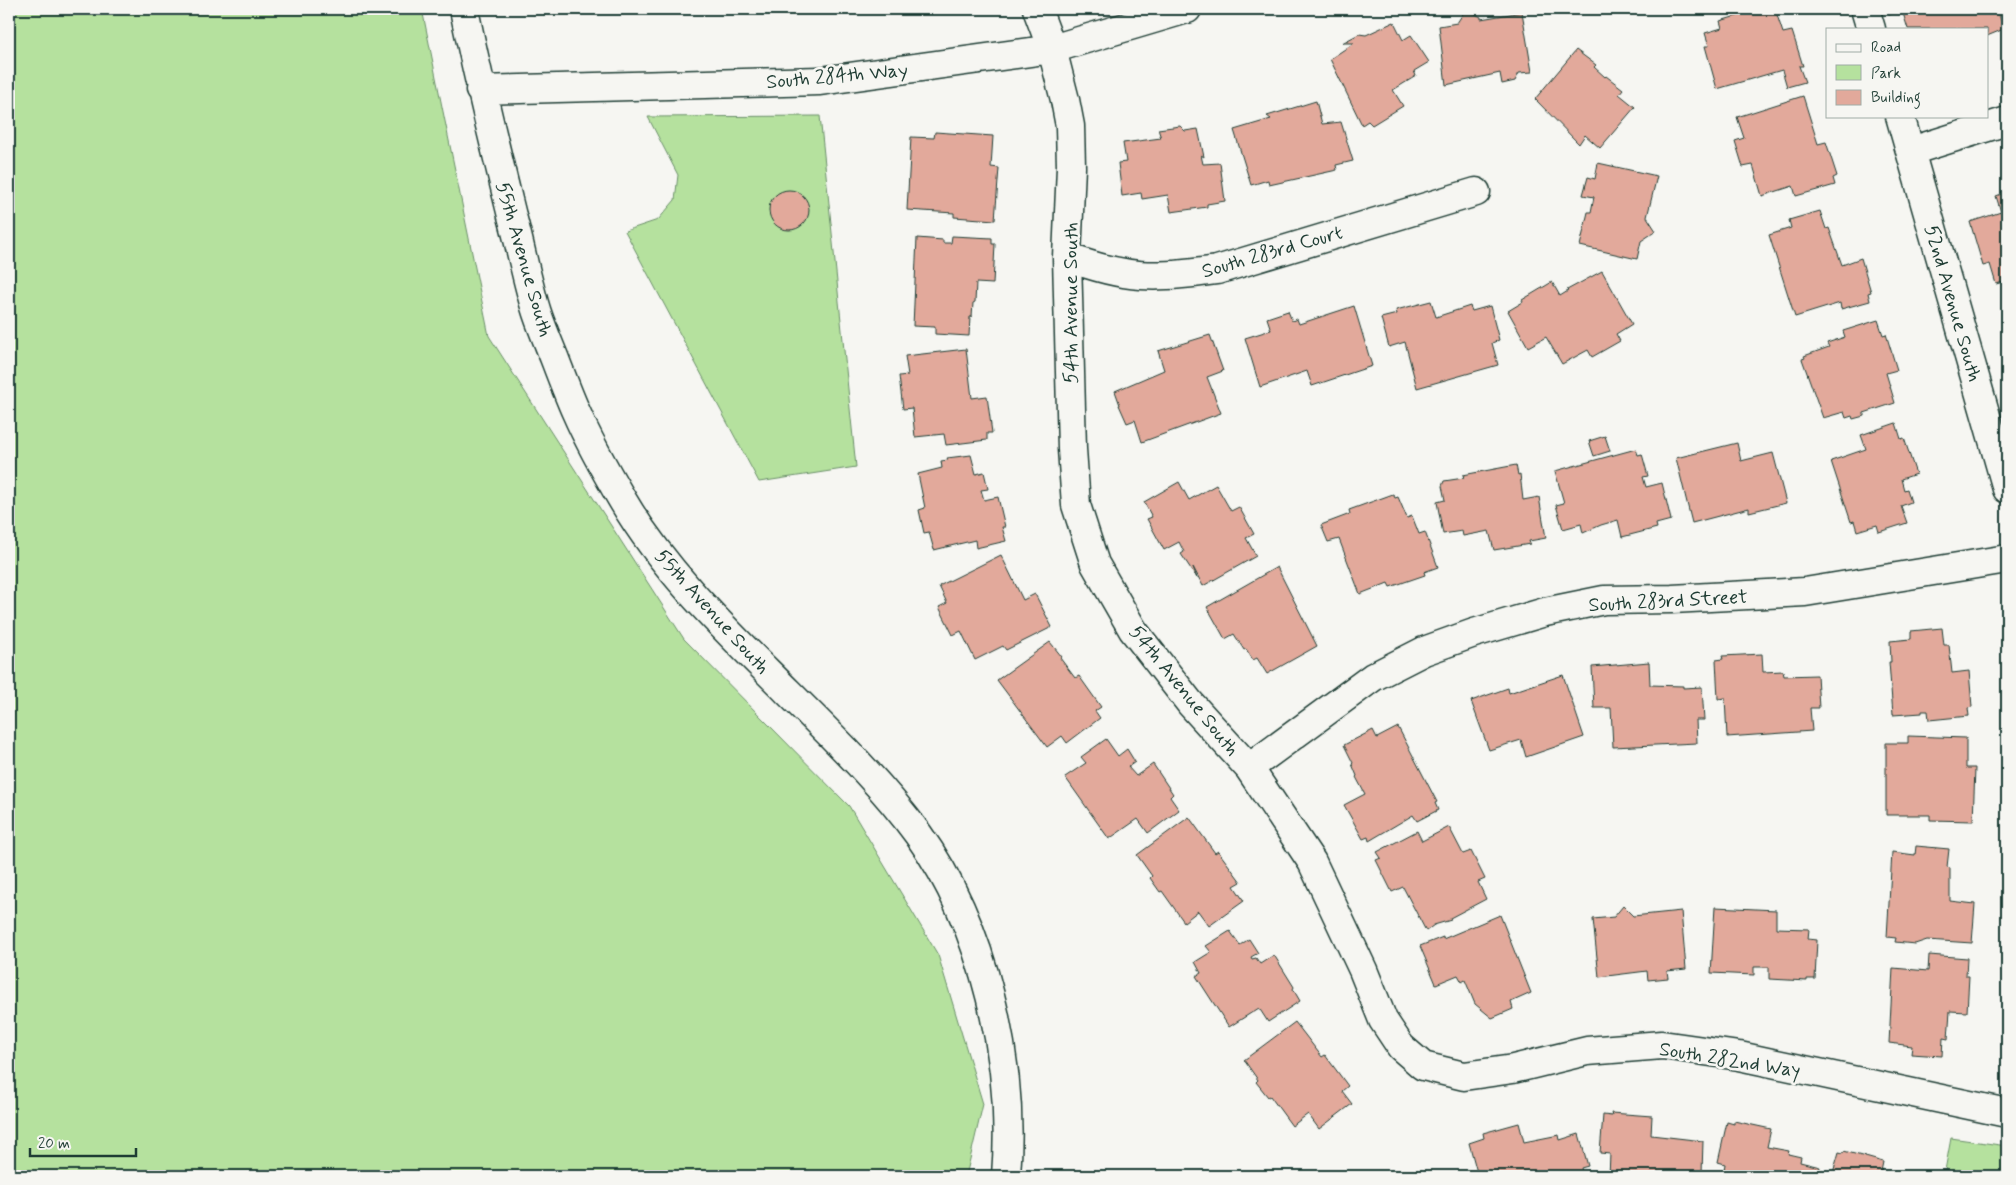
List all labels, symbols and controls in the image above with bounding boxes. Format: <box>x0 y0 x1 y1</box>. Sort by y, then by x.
legend <box>1826 28 1988 118</box>
text: Road <box>1871 38 1901 58</box>
street label: South 284th Way <box>765 57 909 96</box>
text: Park <box>1871 64 1901 84</box>
text: Building <box>1871 88 1921 109</box>
street label: 55th Avenue South <box>489 179 559 340</box>
street label: South 283rd Court <box>1199 219 1346 285</box>
street label: 54th Avenue South <box>1058 222 1085 384</box>
street label: 52nd Avenue South <box>1917 222 1988 385</box>
street label: 55th Avenue South <box>648 543 775 681</box>
street label: South 283rd Street <box>1588 584 1748 619</box>
street label: 54th Avenue South <box>1123 620 1245 762</box>
street label: South 282nd Way <box>1657 1036 1802 1085</box>
scale bar <box>30 1125 136 1157</box>
text: 20 m <box>38 1134 70 1154</box>

